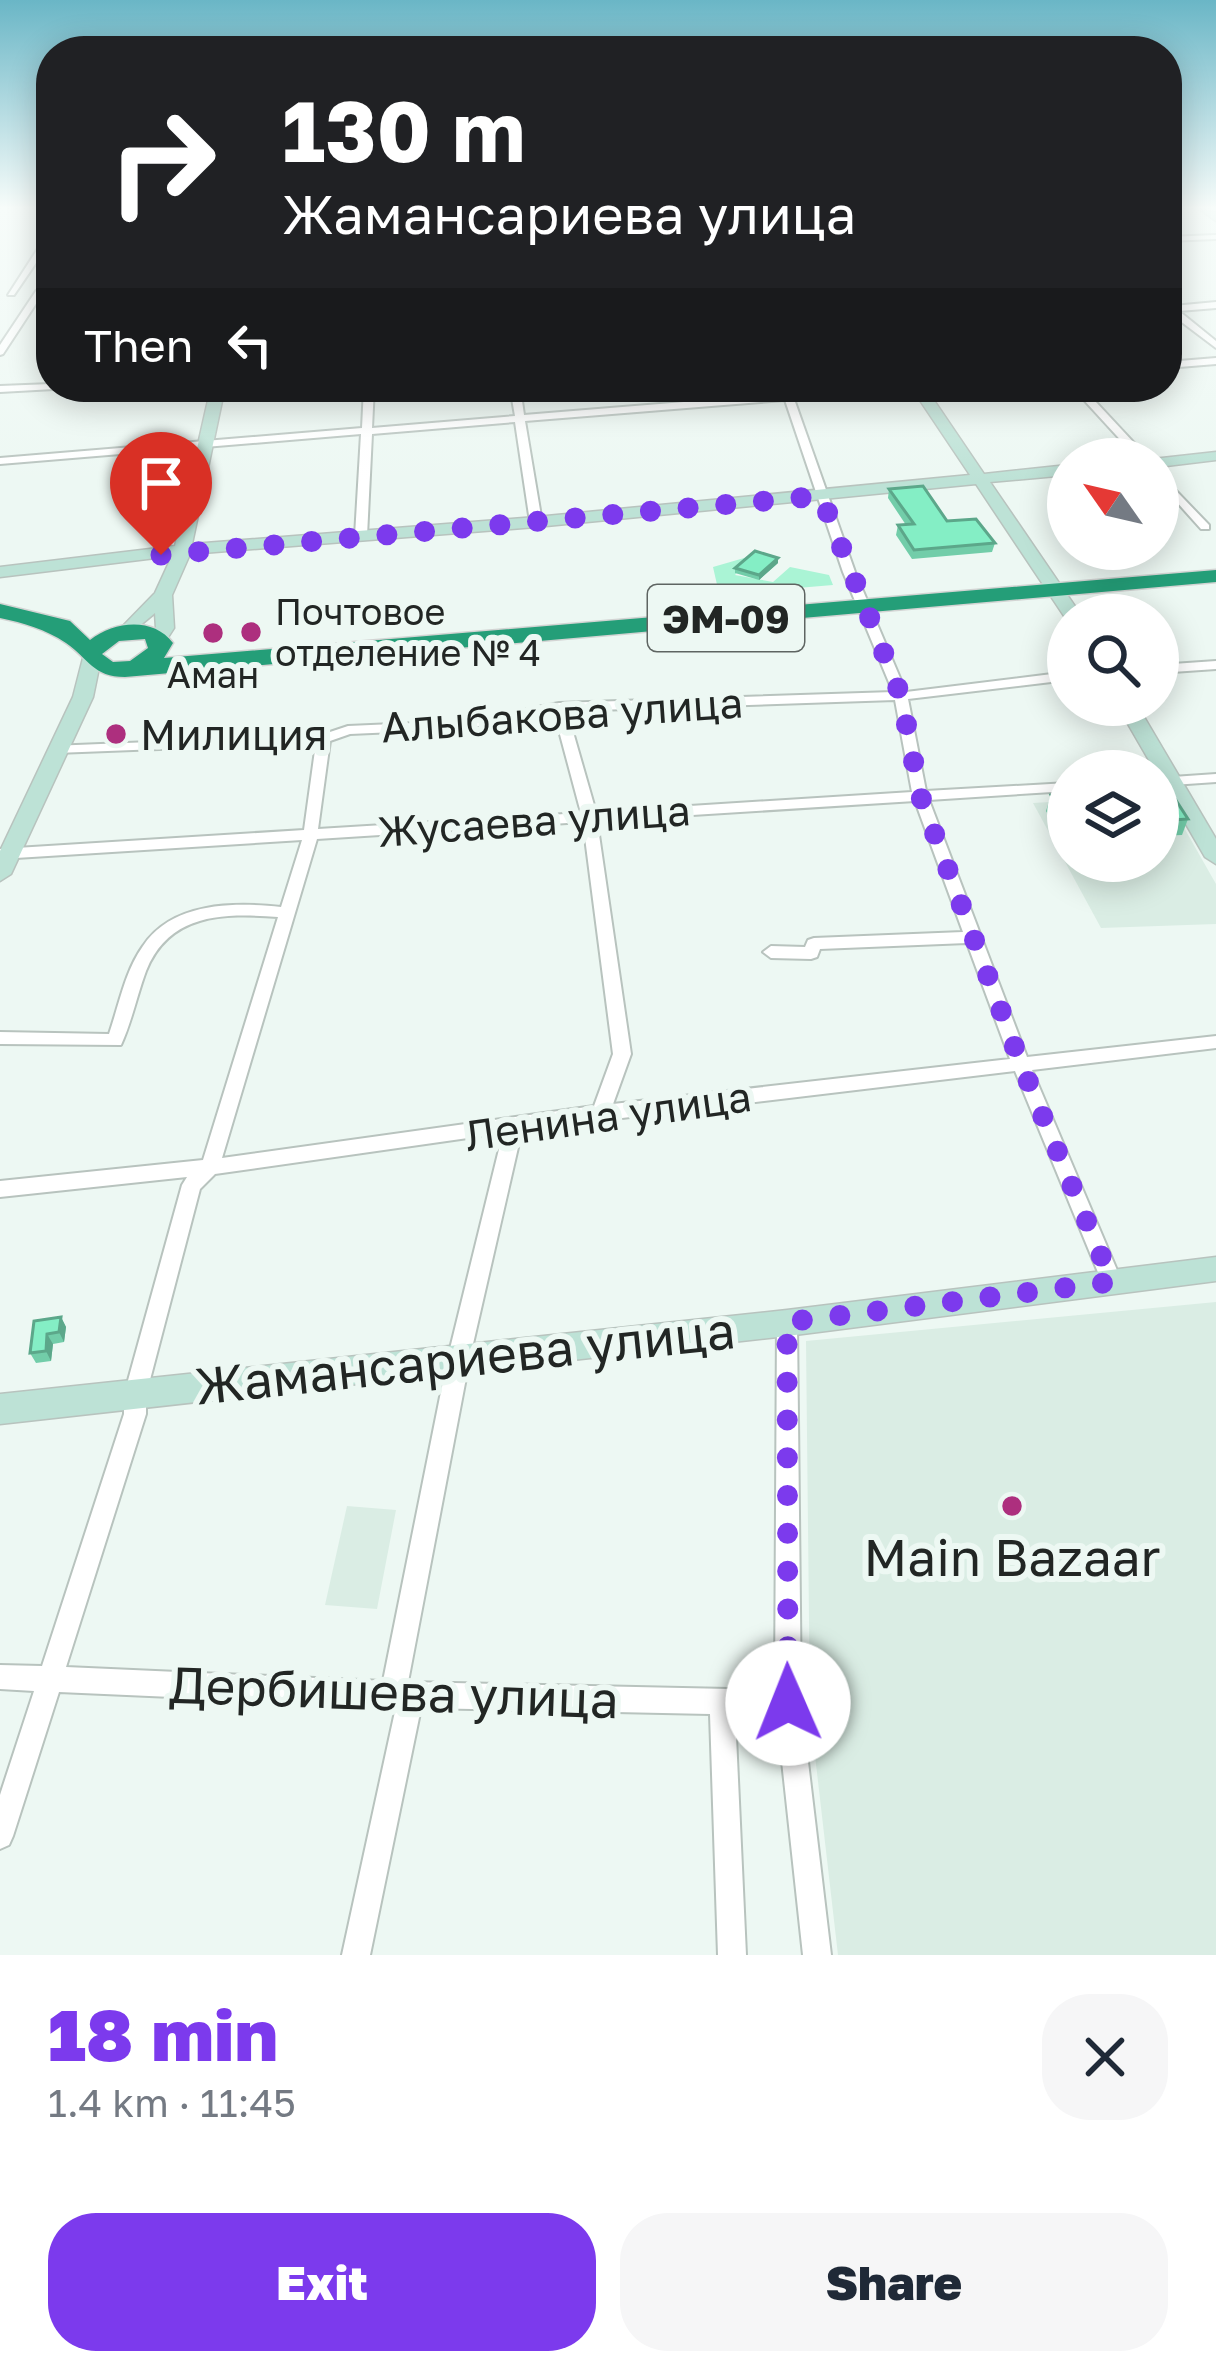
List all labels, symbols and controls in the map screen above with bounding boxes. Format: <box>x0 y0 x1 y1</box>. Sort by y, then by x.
text: 130 m <box>282 80 526 180</box>
icon: right <box>84 84 240 240</box>
text: Жамансариева улица <box>282 181 856 246</box>
icon: left <box>217 312 283 378</box>
text: Then <box>84 318 193 372</box>
pin <box>110 432 212 555</box>
north arrow <box>1047 438 1179 570</box>
map controls <box>1047 438 1179 882</box>
icon: arrive <box>128 450 194 516</box>
road number: ЭМ-09 <box>648 585 804 651</box>
place label: Почтовое отделение № 4 <box>275 590 541 674</box>
button: search <box>1047 594 1179 726</box>
marker: Почтовое отделение № 4 <box>238 619 264 645</box>
marker: Аман <box>200 620 226 646</box>
place label: Аман <box>167 653 259 696</box>
street label: Алыбакова улица <box>379 676 745 752</box>
place label: Милиция <box>140 709 328 759</box>
marker: Милиция <box>103 721 129 747</box>
button: layers <box>1047 750 1179 882</box>
street label: Жусаева улица <box>376 784 692 856</box>
street label: Ленина улица <box>462 1070 754 1160</box>
street label: Жамансариева улица <box>192 1298 738 1416</box>
marker: Main Bazaar <box>999 1493 1025 1519</box>
place label: Main Bazaar <box>864 1526 1160 1587</box>
position arrow <box>725 1640 851 1766</box>
street label: Дербишева улица <box>168 1653 620 1729</box>
text: 18 min <box>48 1990 278 2077</box>
button: close <box>1042 1994 1168 2120</box>
text: 1.4 km · 11:45 <box>48 2079 296 2126</box>
button: Exit <box>48 2213 596 2351</box>
button: Share <box>620 2213 1168 2351</box>

